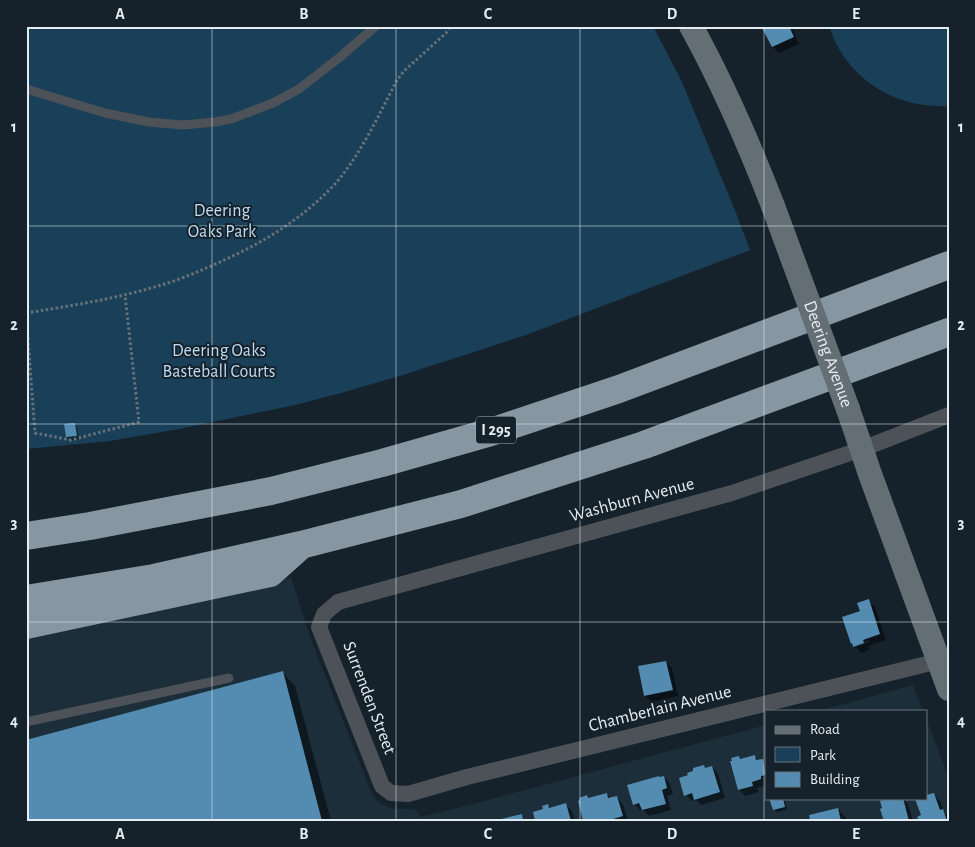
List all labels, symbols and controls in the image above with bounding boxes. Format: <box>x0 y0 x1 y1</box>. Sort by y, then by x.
text: A <box>115 6 125 22</box>
text: B <box>299 6 309 22</box>
text: C <box>484 6 493 22</box>
text: D <box>667 6 678 22</box>
text: E <box>852 6 860 22</box>
text: 1 <box>11 119 17 135</box>
text: 1 <box>958 119 964 135</box>
park label: Deering Oaks Park <box>188 202 257 241</box>
street label: Deering Avenue <box>800 299 856 410</box>
text: 2 <box>10 317 18 333</box>
text: 2 <box>957 317 965 333</box>
park label: Deering Oaks Basteball Courts <box>163 342 275 381</box>
road number: I 295 <box>476 416 516 444</box>
street label: Washburn Avenue <box>568 475 696 525</box>
text: 3 <box>11 515 18 531</box>
text: 3 <box>958 515 965 531</box>
street label: Surrenden Street <box>339 639 399 757</box>
street label: Chamberlain Avenue <box>587 683 733 735</box>
legend <box>765 710 928 800</box>
text: 4 <box>10 713 18 729</box>
text: 4 <box>957 713 965 729</box>
text: Road <box>810 722 840 737</box>
text: Park <box>810 748 836 763</box>
text: Building <box>810 772 860 787</box>
text: A <box>115 826 125 842</box>
text: B <box>299 826 309 842</box>
text: C <box>484 826 493 842</box>
text: D <box>667 826 678 842</box>
text: E <box>852 826 860 842</box>

